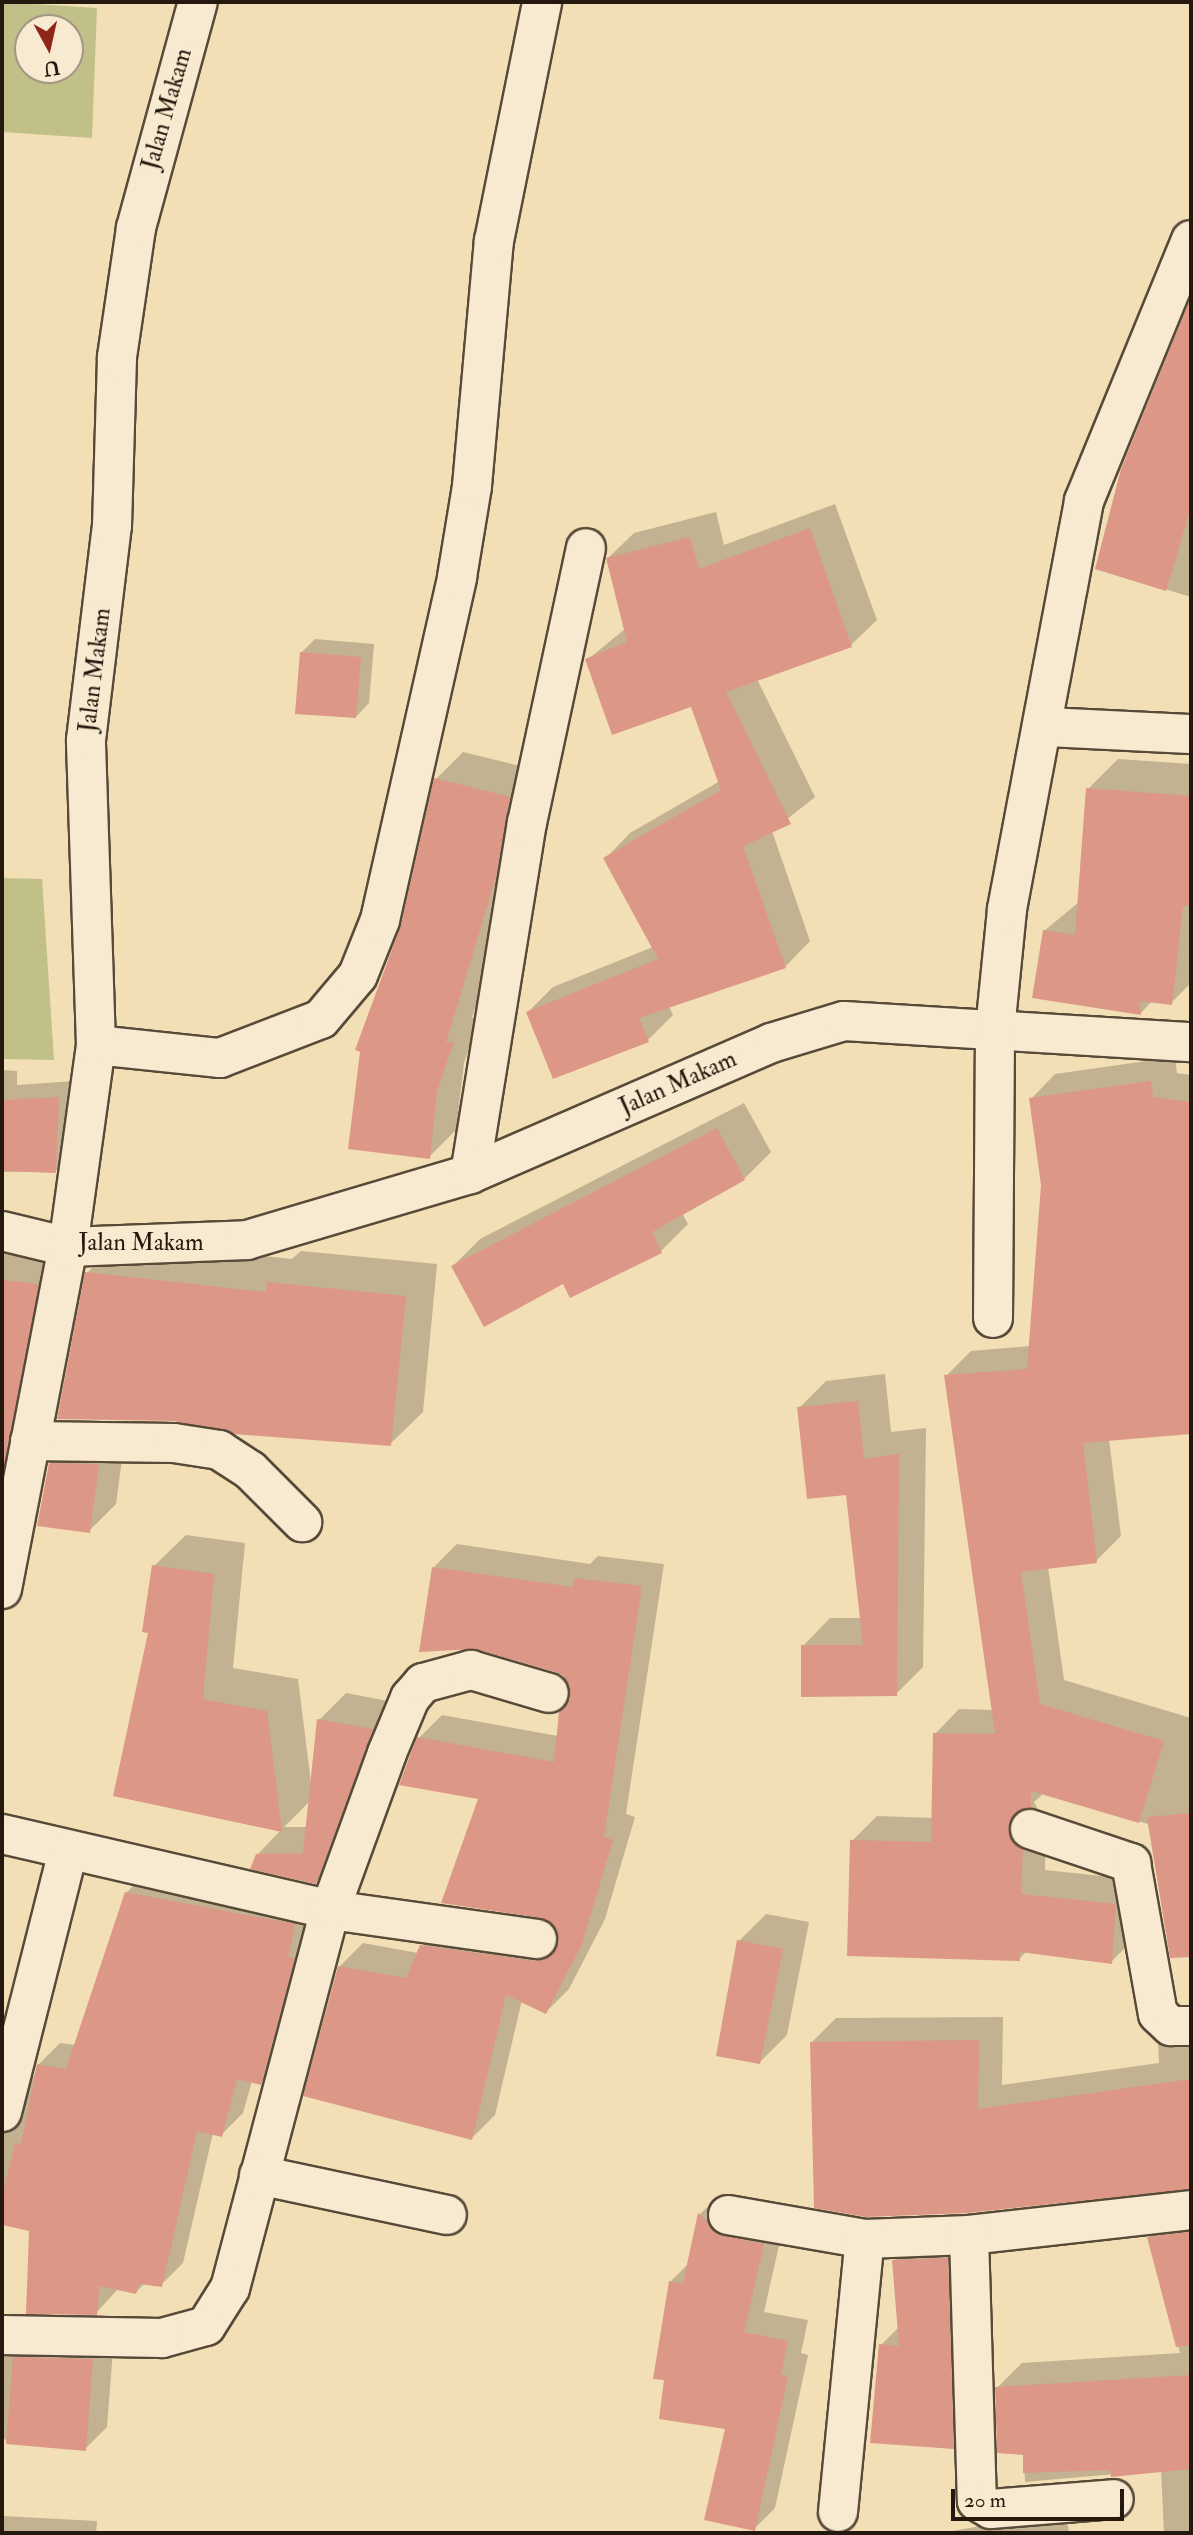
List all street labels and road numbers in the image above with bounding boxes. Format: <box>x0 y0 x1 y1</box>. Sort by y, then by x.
street label: Jalan Makam <box>136 45 198 173</box>
street label: Jalan Makam <box>73 606 117 734</box>
street label: Jalan Makam <box>615 1044 741 1122</box>
street label: Jalan Makam <box>78 1229 204 1257</box>

